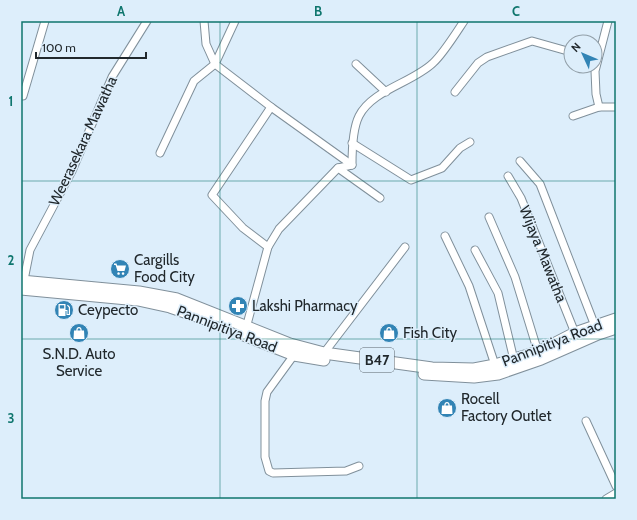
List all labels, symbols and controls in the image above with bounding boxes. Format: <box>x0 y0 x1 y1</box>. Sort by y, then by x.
text: A <box>117 3 126 19</box>
text: B <box>314 3 322 19</box>
text: C <box>512 3 520 19</box>
scale bar <box>36 34 146 60</box>
north arrow <box>563 34 603 74</box>
text: N <box>568 39 584 55</box>
text: 100 m <box>42 40 76 55</box>
street label: Weerasekara Mawatha <box>45 73 121 209</box>
text: 1 <box>9 93 13 109</box>
street label: Wijaya Mawatha <box>515 203 571 306</box>
place label: Cargills Food City <box>134 251 195 286</box>
text: 2 <box>8 252 15 268</box>
supermarket icon: Cargills Food City <box>109 258 131 280</box>
pharmacy icon: Lakshi Pharmacy <box>227 295 249 317</box>
place label: Lakshi Pharmacy <box>252 297 358 315</box>
fuel station icon: Ceypecto <box>53 299 75 321</box>
place label: Ceypecto <box>78 301 138 319</box>
street label: Pannipitiya Road <box>174 302 280 356</box>
street label: Pannipitiya Road <box>499 316 605 370</box>
shop icon: S.N.D. Auto Service <box>68 322 90 344</box>
shop icon: Fish City <box>378 322 400 344</box>
place label: Fish City <box>403 324 458 342</box>
place label: S.N.D. Auto Service <box>43 345 115 380</box>
road number: B47 <box>360 348 394 372</box>
place label: Rocell Factory Outlet <box>461 390 552 425</box>
shop icon: Rocell Factory Outlet <box>436 397 458 419</box>
text: 3 <box>7 410 15 426</box>

